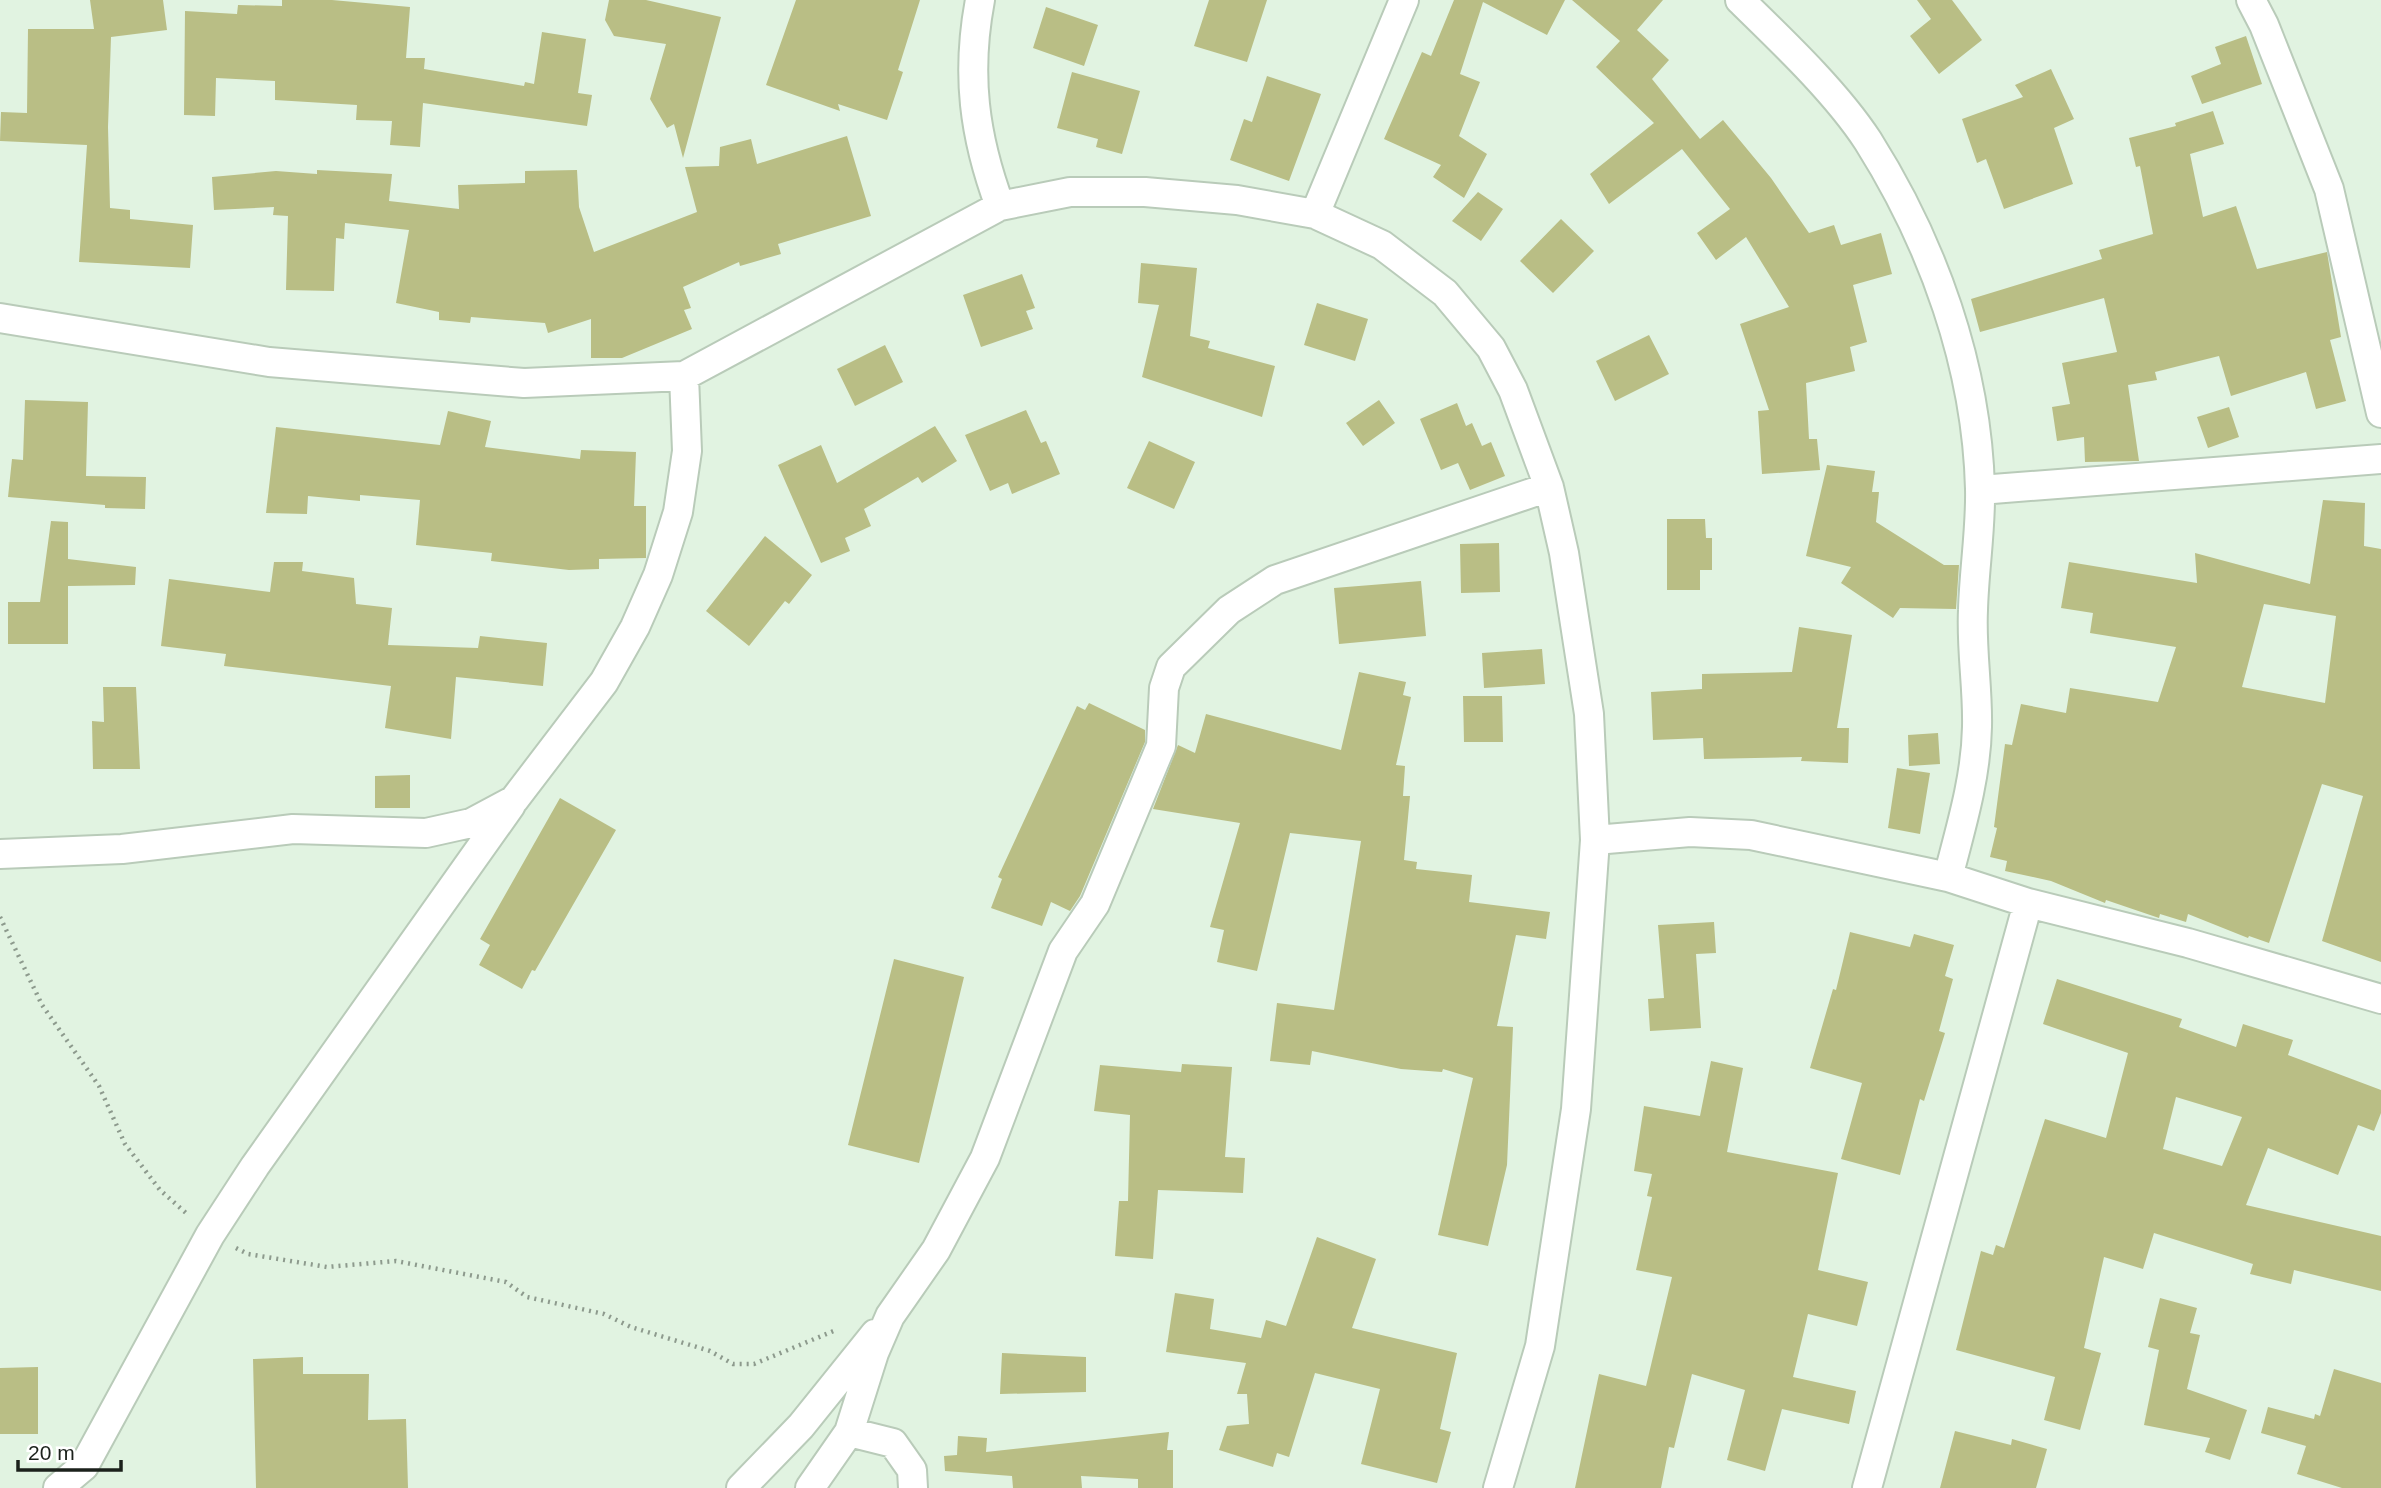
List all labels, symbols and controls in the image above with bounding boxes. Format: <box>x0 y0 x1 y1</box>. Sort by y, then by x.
scale bar <box>18 1428 121 1472</box>
text: 20 m <box>28 1441 75 1464</box>

